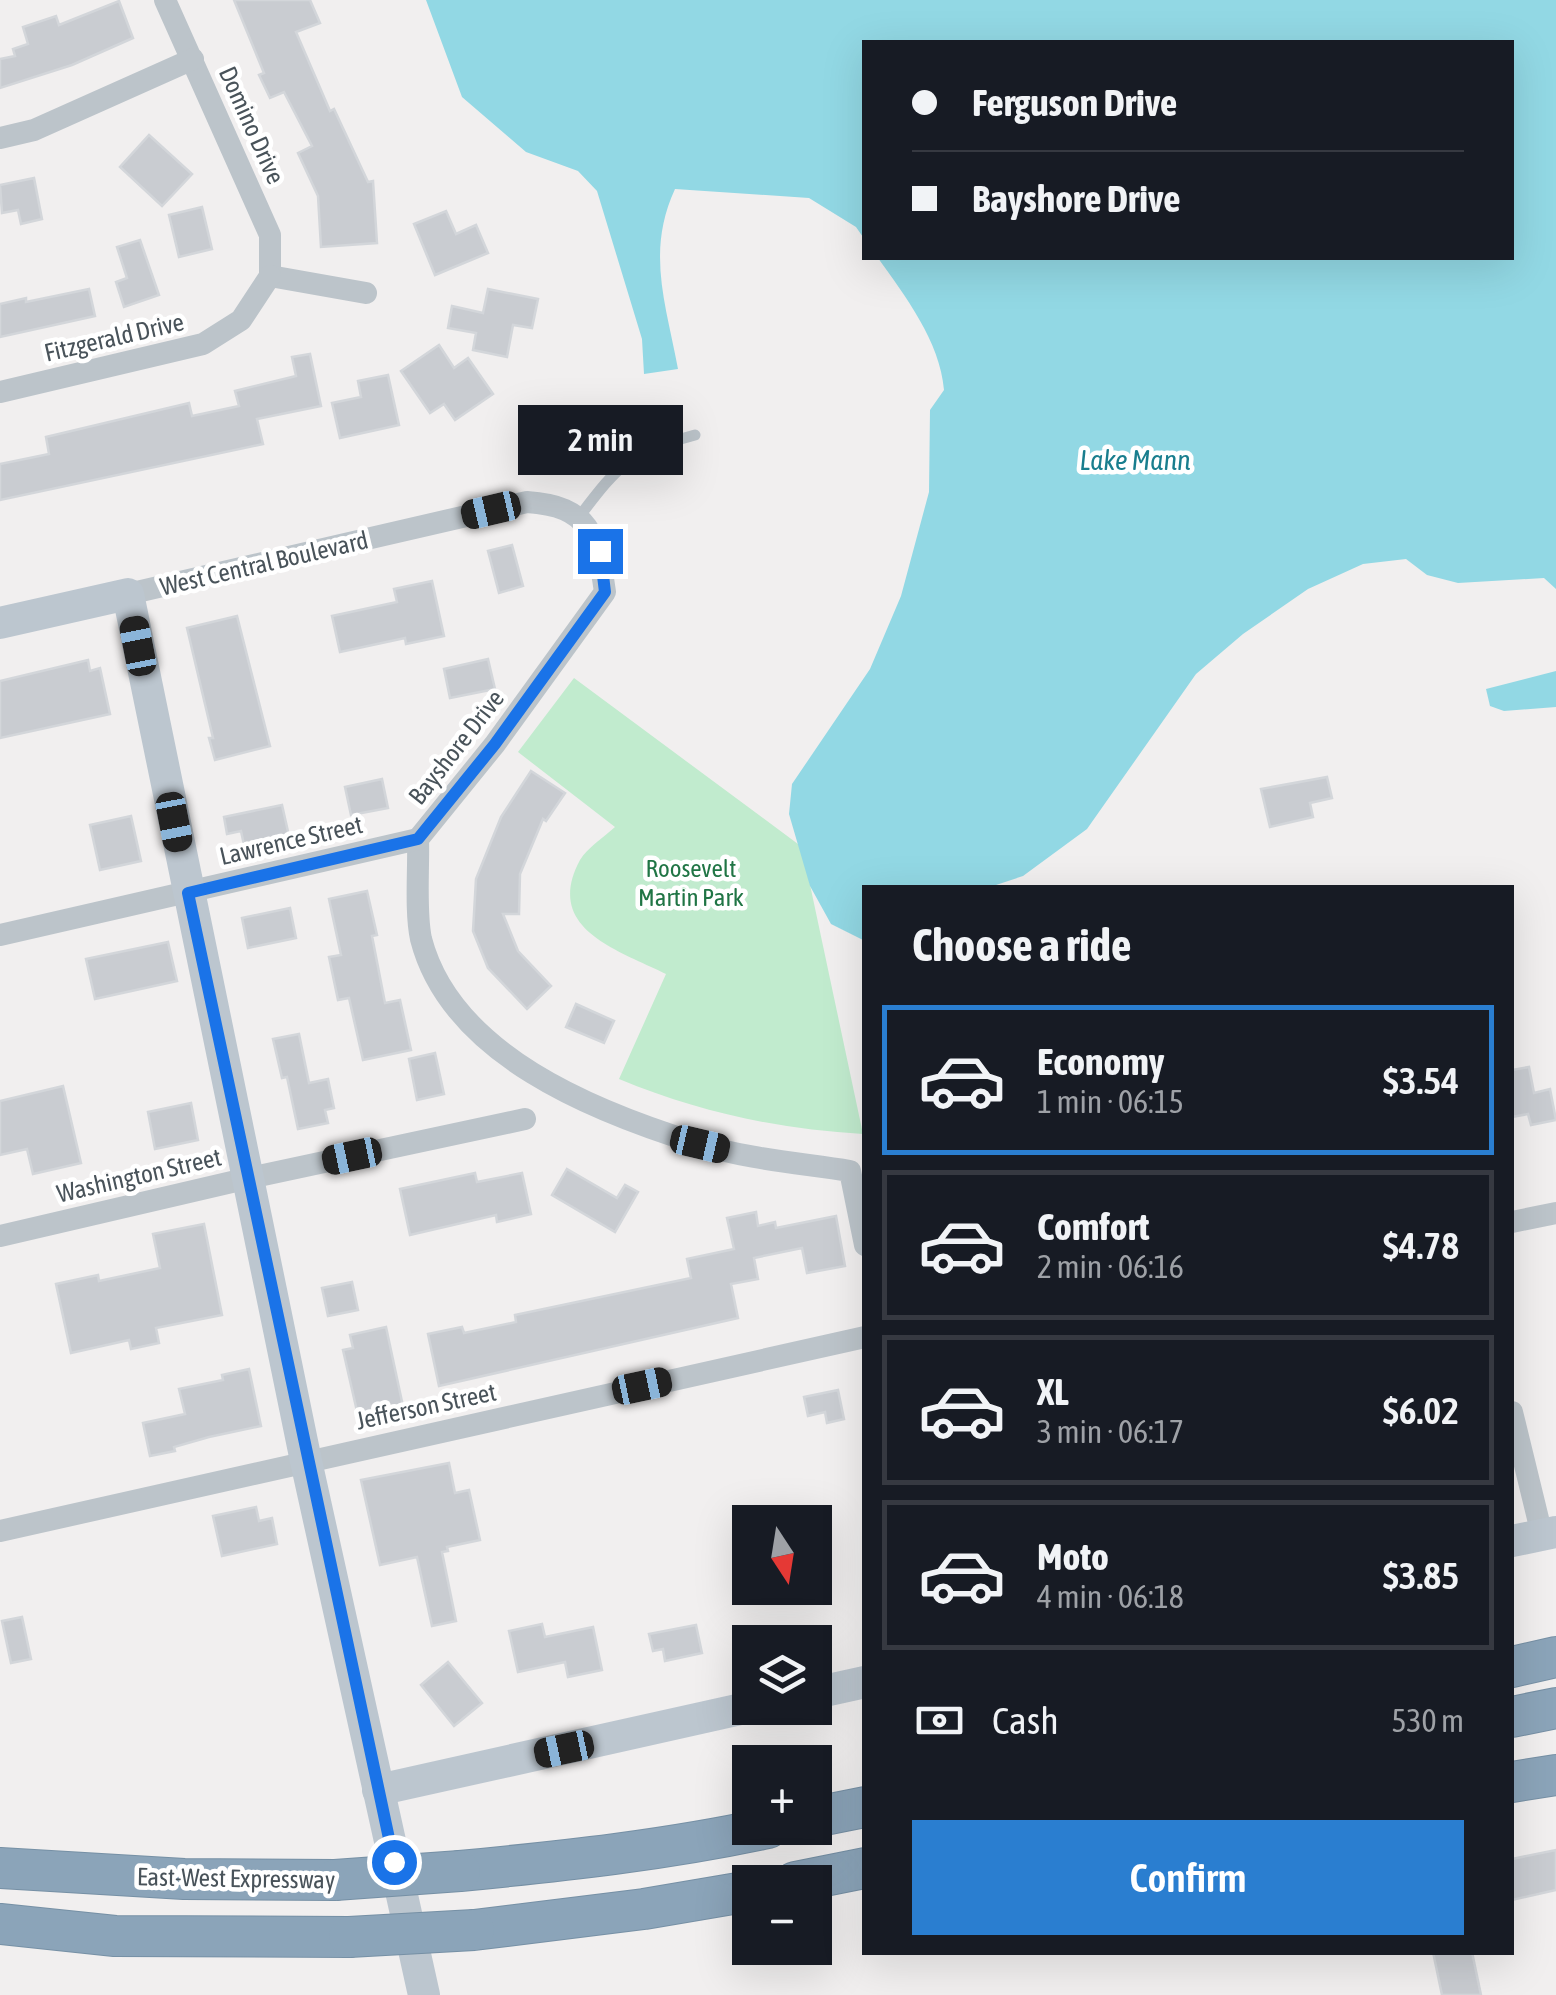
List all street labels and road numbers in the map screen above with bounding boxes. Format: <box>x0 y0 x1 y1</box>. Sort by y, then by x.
street label: Domino Drive <box>214 62 290 188</box>
street label: Fitzgerald Drive <box>42 307 186 367</box>
street label: West Central Boulevard <box>157 525 371 601</box>
street label: Bayshore Drive <box>403 684 509 810</box>
street label: Lawrence Street <box>217 810 365 870</box>
street label: Washington Street <box>54 1142 224 1208</box>
street label: Jefferson Street <box>353 1377 499 1435</box>
street label: East-West Expressway <box>137 1862 335 1894</box>

